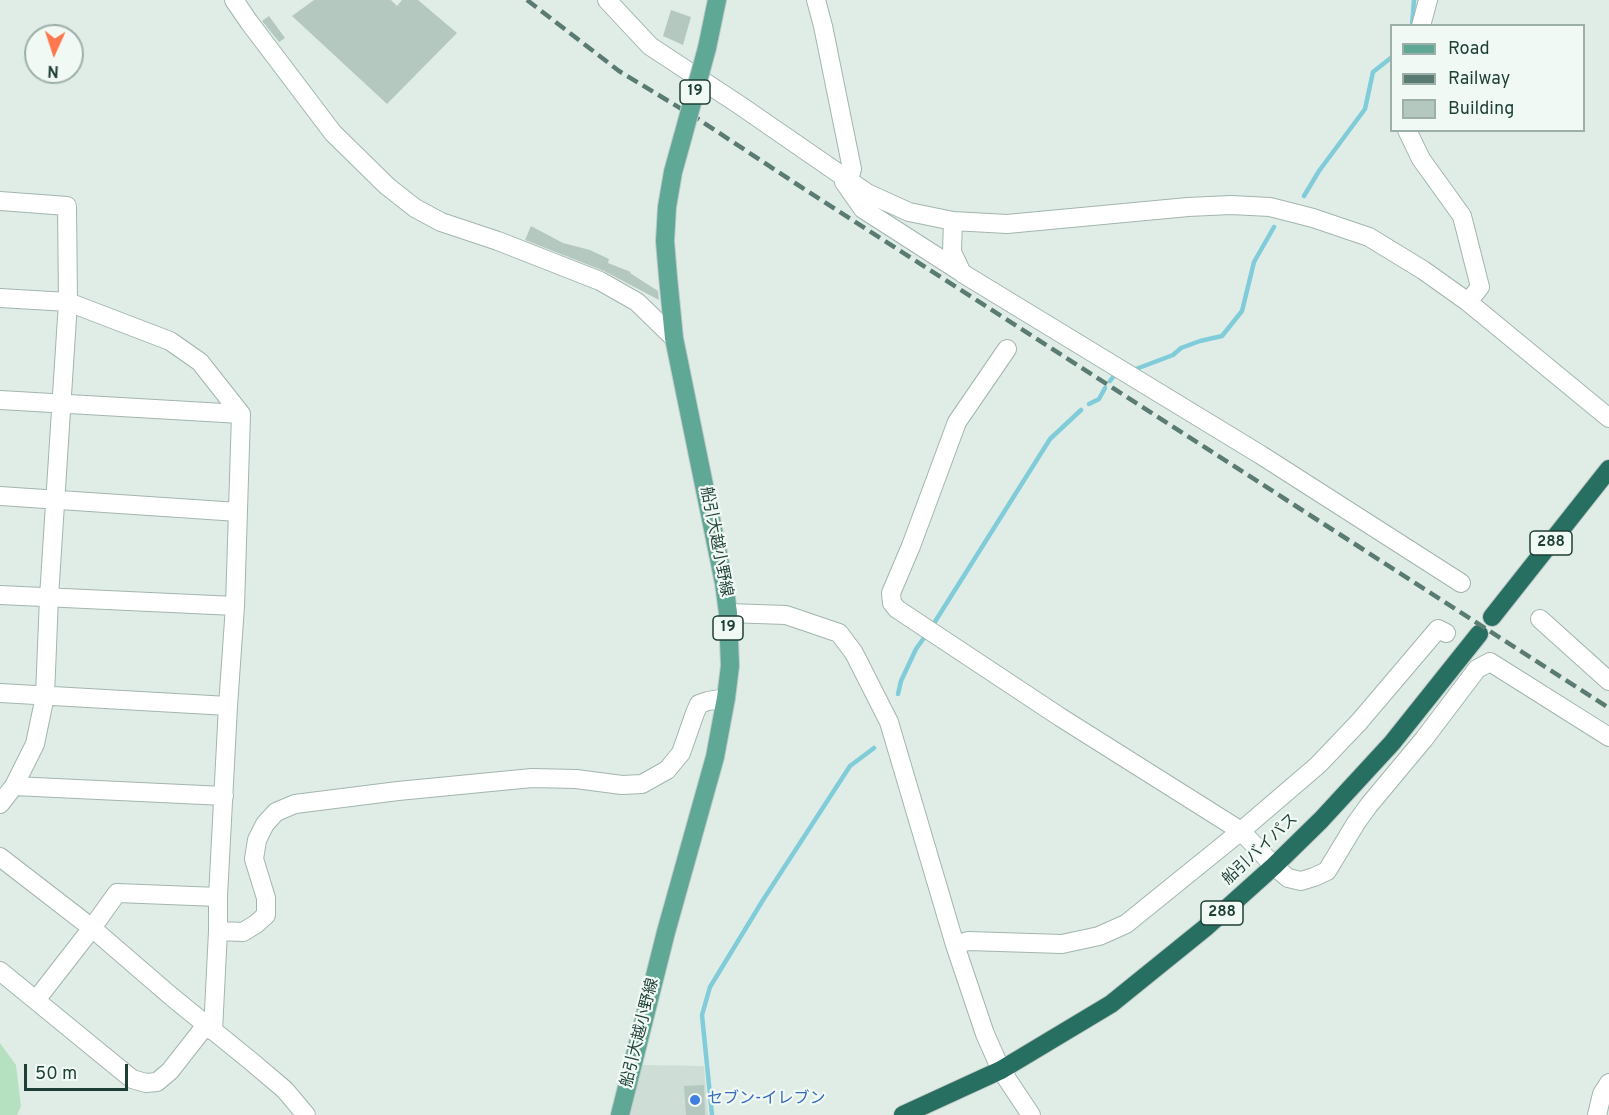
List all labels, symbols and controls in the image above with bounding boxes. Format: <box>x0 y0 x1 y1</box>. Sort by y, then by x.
north arrow <box>24 24 84 84</box>
legend <box>1390 24 1585 132</box>
text: Road <box>1448 38 1490 61</box>
text: N <box>47 60 59 80</box>
text: Railway <box>1448 68 1510 91</box>
road number: 19 <box>680 80 710 104</box>
text: Building <box>1448 98 1514 121</box>
street label: 船引大越小野線 <box>695 485 735 599</box>
road number: 288 <box>1530 531 1572 555</box>
road number: 19 <box>713 616 743 640</box>
street label: 船引バイパス <box>1219 810 1303 890</box>
road number: 288 <box>1201 901 1243 925</box>
street label: 船引大越小野線 <box>618 976 664 1090</box>
scale bar <box>27 1052 130 1090</box>
text: 50 m <box>35 1063 77 1086</box>
place label: セブン-イレブン <box>707 1090 825 1110</box>
marker: セブン-イレブン <box>688 1093 702 1107</box>

